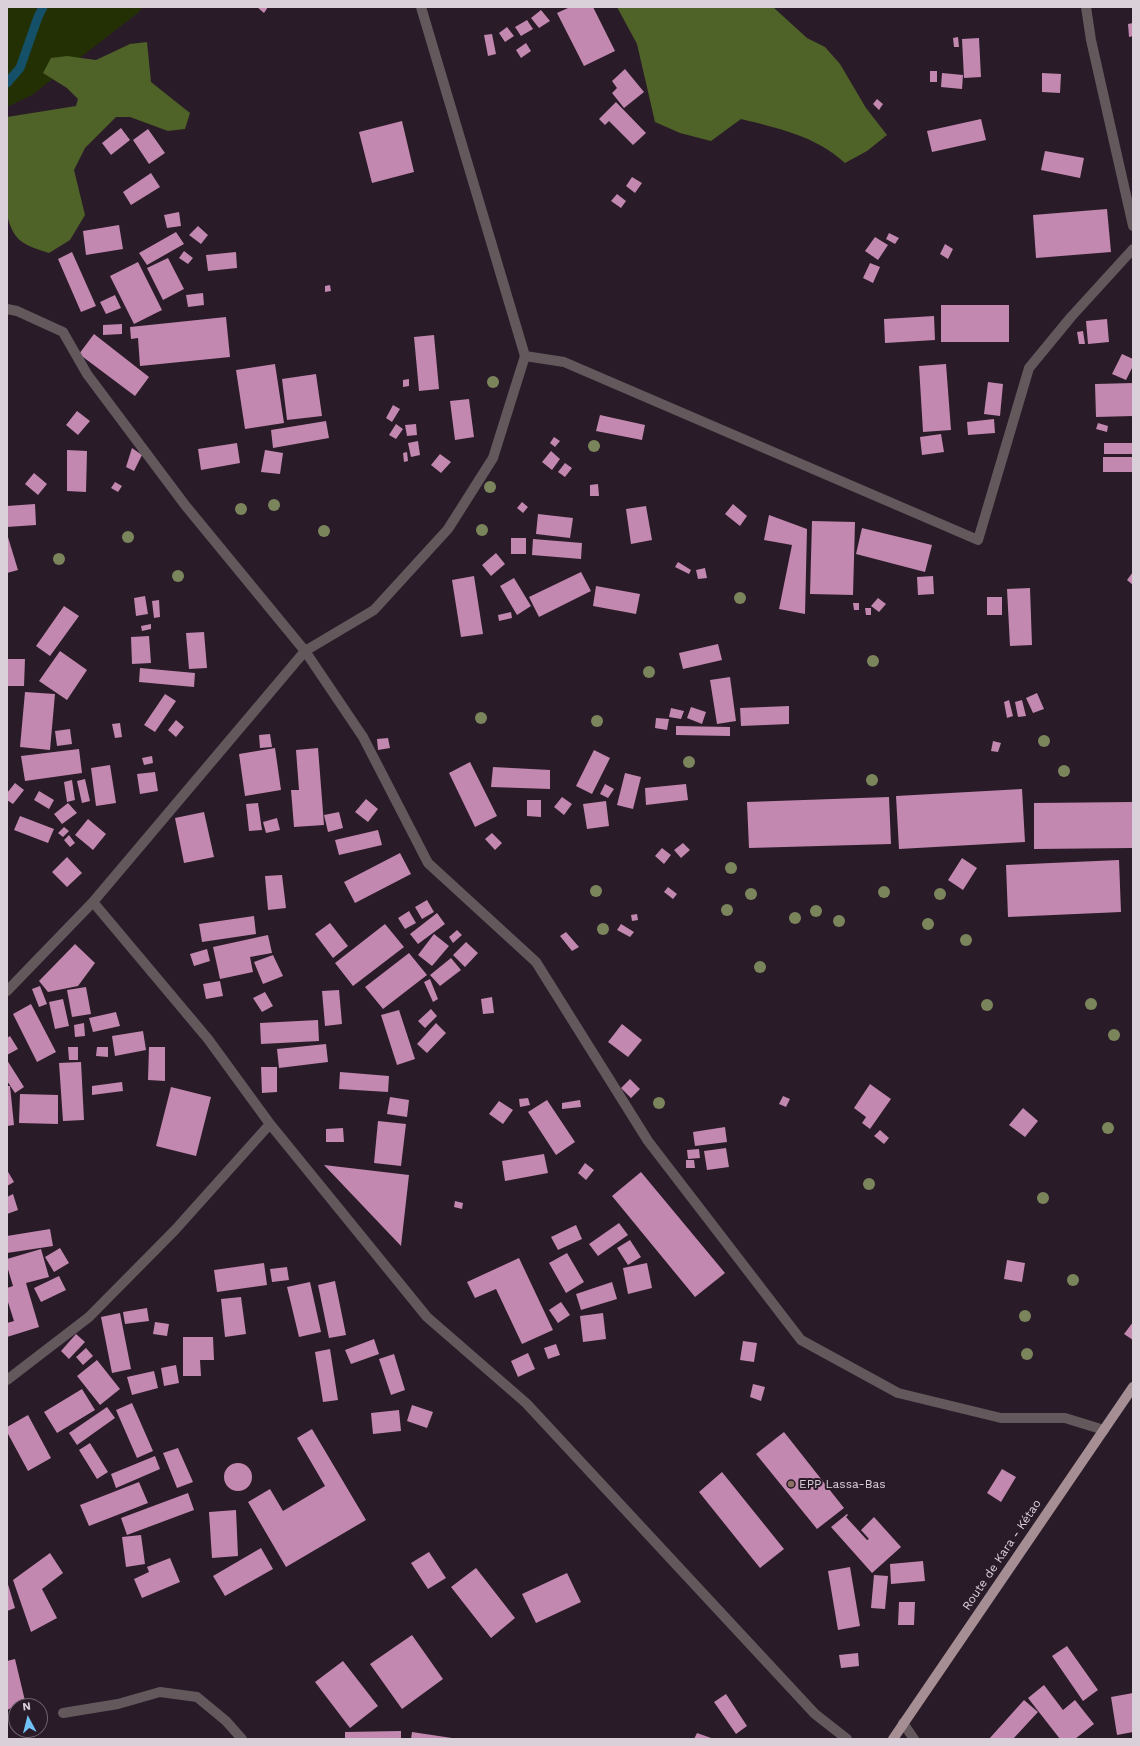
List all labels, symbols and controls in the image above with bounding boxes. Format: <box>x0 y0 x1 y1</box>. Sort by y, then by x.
place label: EPP Lassa-Bas <box>799 1477 886 1491</box>
marker: EPP Lassa-Bas <box>786 1479 796 1489</box>
street label: Route de Kara - Kétao <box>960 1497 1044 1613</box>
north arrow <box>8 1698 48 1738</box>
text: N <box>22 1700 31 1714</box>

